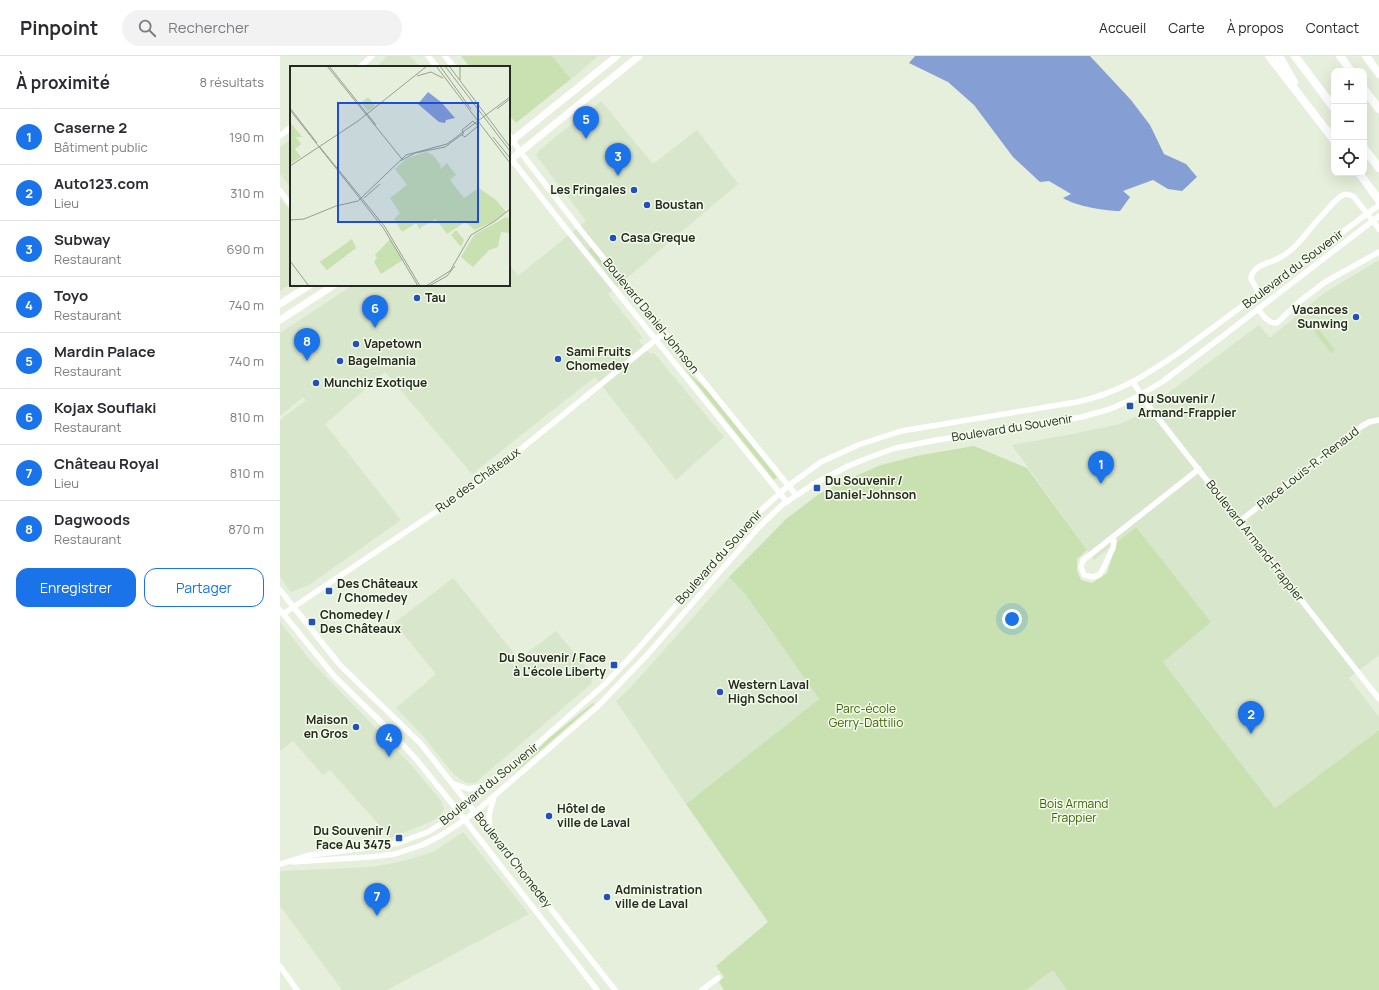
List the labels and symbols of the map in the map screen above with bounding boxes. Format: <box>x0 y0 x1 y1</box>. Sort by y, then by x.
inset map <box>290 66 510 286</box>
pin: 5 <box>573 106 599 139</box>
pin: 3 <box>605 143 631 176</box>
place label: Les Fringales <box>550 181 627 198</box>
marker: Les Fringales <box>629 185 639 195</box>
place label: Boustan <box>655 196 704 213</box>
marker: Boustan <box>642 200 652 210</box>
street label: Boulevard du Souvenir <box>1239 225 1347 312</box>
place label: Casa Greque <box>621 229 695 246</box>
marker: Casa Greque <box>608 233 618 243</box>
street label: Boulevard Daniel-Johnson <box>600 254 703 377</box>
place label: Tau <box>425 289 446 306</box>
marker: Tau <box>412 293 422 303</box>
pin: 6 <box>362 295 388 328</box>
place label: Vacances Sunwing <box>1292 301 1348 332</box>
marker: Vacances Sunwing <box>1351 312 1361 322</box>
pin: 8 <box>294 328 320 361</box>
place label: Vapetown <box>364 335 422 352</box>
marker: Vapetown <box>351 339 361 349</box>
place label: Sami Fruits Chomedey <box>566 343 631 374</box>
place label: Bagelmania <box>348 352 416 369</box>
marker: Sami Fruits Chomedey <box>553 354 563 364</box>
marker: Bagelmania <box>335 356 345 366</box>
place label: Munchiz Exotique <box>324 374 427 391</box>
marker: Munchiz Exotique <box>311 378 321 388</box>
place label: Du Souvenir / Armand-Frappier <box>1138 390 1237 421</box>
marker: Du Souvenir / Armand-Frappier <box>1125 401 1135 411</box>
street label: Boulevard du Souvenir <box>950 409 1074 445</box>
street label: Place Louis-R.-Renaud <box>1253 422 1362 513</box>
street label: Rue des Châteaux <box>432 443 524 516</box>
pin: 1 <box>1088 451 1114 484</box>
place label: Du Souvenir / Daniel-Johnson <box>825 472 916 503</box>
street label: Boulevard Armand-Frappier <box>1202 476 1309 606</box>
marker: Du Souvenir / Daniel-Johnson <box>812 483 822 493</box>
street label: Boulevard du Souvenir <box>671 505 766 608</box>
place label: Des Châteaux / Chomedey <box>337 575 418 606</box>
marker: Des Châteaux / Chomedey <box>324 586 334 596</box>
place label: Chomedey / Des Châteaux <box>320 606 401 637</box>
your location <box>1002 609 1022 629</box>
marker: Chomedey / Des Châteaux <box>307 617 317 627</box>
place label: Du Souvenir / Face à L'école Liberty <box>499 649 606 680</box>
marker: Du Souvenir / Face à L'école Liberty <box>609 660 619 670</box>
place label: Western Laval High School <box>728 676 809 707</box>
marker: Western Laval High School <box>715 687 725 697</box>
park label: Parc-école Gerry-Dattilio <box>829 700 903 731</box>
pin: 2 <box>1238 701 1264 734</box>
place label: Maison en Gros <box>304 711 348 742</box>
marker: Maison en Gros <box>351 722 361 732</box>
pin: 4 <box>376 724 402 757</box>
street label: Boulevard du Souvenir <box>436 738 542 829</box>
park label: Bois Armand Frappier <box>1040 795 1108 826</box>
place label: Hôtel de ville de Laval <box>557 800 630 831</box>
street label: Boulevard Chomedey <box>471 808 557 912</box>
marker: Hôtel de ville de Laval <box>544 811 554 821</box>
place label: Du Souvenir / Face Au 3475 <box>313 822 391 853</box>
marker: Du Souvenir / Face Au 3475 <box>394 833 404 843</box>
place label: Administration ville de Laval <box>615 881 702 912</box>
pin: 7 <box>364 883 390 916</box>
marker: Administration ville de Laval <box>602 892 612 902</box>

